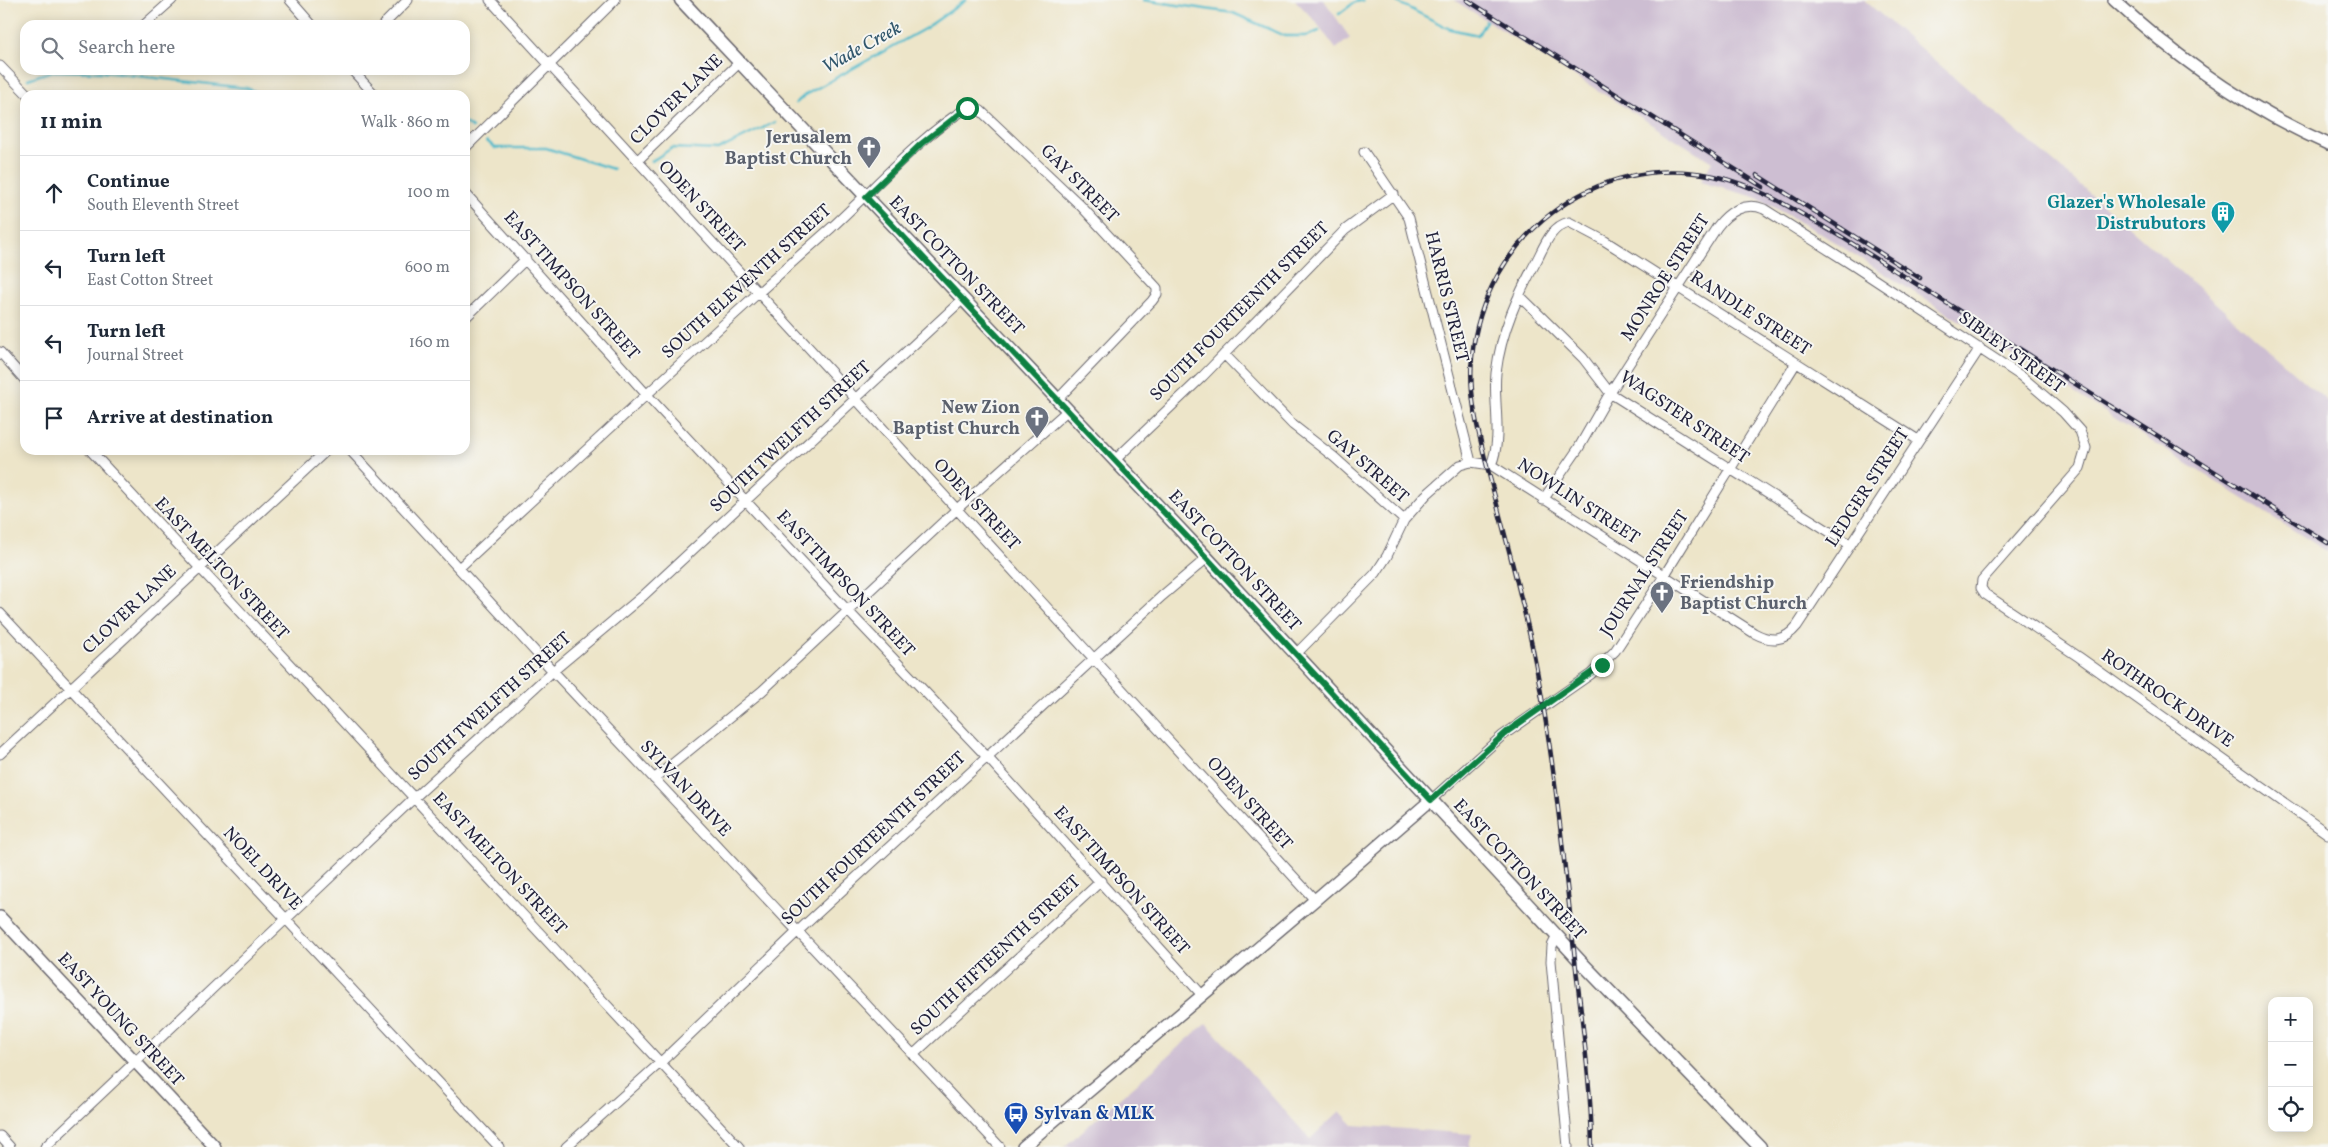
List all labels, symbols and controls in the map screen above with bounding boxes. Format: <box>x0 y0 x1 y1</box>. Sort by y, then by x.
water label: Wade Creek <box>818 15 906 80</box>
search box <box>20 20 470 75</box>
icon: search <box>38 34 66 62</box>
text: Search here <box>78 35 175 61</box>
street label: CLOVER LANE <box>625 49 729 151</box>
route start <box>956 97 979 120</box>
text: 11 min <box>40 108 103 137</box>
text: Walk · 860 m <box>361 112 450 134</box>
place label: Jerusalem Baptist Church <box>725 126 852 172</box>
church icon: Jerusalem Baptist Church <box>856 135 882 169</box>
street label: GAY STREET <box>1034 139 1124 229</box>
street label: ODEN STREET <box>652 156 751 259</box>
text: Continue <box>87 169 170 195</box>
icon: ahead <box>40 179 68 207</box>
text: 100 m <box>407 182 450 204</box>
street label: EAST COTTON STREET <box>883 191 1030 342</box>
place label: Glazer's Wholesale Distrubutors <box>2047 191 2206 237</box>
text: South Eleventh Street <box>87 195 239 217</box>
street label: SOUTH ELEVENTH STREET <box>657 198 838 365</box>
building icon: Glazer's Wholesale Distrubutors <box>2210 200 2236 234</box>
street label: EAST TIMPSON STREET <box>497 206 645 366</box>
street label: MONROE STREET <box>1616 209 1717 346</box>
street label: SOUTH FOURTEENTH STREET <box>1145 216 1336 407</box>
street label: HARRIS STREET <box>1418 229 1474 366</box>
text: Turn left <box>87 244 166 270</box>
icon: left <box>40 254 68 282</box>
text: 600 m <box>405 257 450 279</box>
street label: RANDLE STREET <box>1685 266 1816 363</box>
text: East Cotton Street <box>87 270 213 292</box>
street label: SIBLEY STREET <box>1953 306 2070 400</box>
text: Turn left <box>87 319 166 345</box>
icon: left <box>40 329 68 357</box>
text: 160 m <box>409 332 450 354</box>
text: Journal Street <box>87 345 184 367</box>
street label: SOUTH TWELFTH STREET <box>705 355 877 518</box>
street label: WAGSTER STREET <box>1614 365 1754 471</box>
place label: New Zion Baptist Church <box>893 396 1020 442</box>
icon: arrive <box>40 404 68 432</box>
text: Arrive at destination <box>87 405 273 431</box>
church icon: New Zion Baptist Church <box>1024 405 1050 439</box>
street label: LEDGER STREET <box>1820 423 1916 552</box>
street label: GAY STREET <box>1320 424 1414 510</box>
street label: NOWLIN STREET <box>1512 453 1644 551</box>
street label: ODEN STREET <box>927 454 1026 557</box>
street label: EAST COTTON STREET <box>1162 485 1307 637</box>
street label: EAST MELTON STREET <box>148 492 294 646</box>
street label: EAST TIMPSON STREET <box>770 505 920 663</box>
street label: JOURNAL STREET <box>1595 505 1696 642</box>
street label: CLOVER LANE <box>77 560 183 660</box>
place label: Friendship Baptist Church <box>1680 571 1808 617</box>
church icon: Friendship Baptist Church <box>1649 580 1675 614</box>
street label: SOUTH TWELFTH STREET <box>403 626 578 787</box>
street label: ROTHROCK DRIVE <box>2096 644 2239 754</box>
route end <box>1591 654 1614 677</box>
street label: SYLVAN DRIVE <box>634 735 737 843</box>
street label: SOUTH FOURTEENTH STREET <box>776 746 972 932</box>
street label: ODEN STREET <box>1200 752 1298 856</box>
street label: EAST MELTON STREET <box>426 787 572 941</box>
street label: EAST COTTON STREET <box>1447 794 1592 946</box>
street label: EAST TIMPSON STREET <box>1047 801 1195 961</box>
street label: NOEL DRIVE <box>217 822 307 916</box>
street label: SOUTH FIFTEENTH STREET <box>905 870 1087 1042</box>
street label: EAST YOUNG STREET <box>51 947 189 1093</box>
map controls <box>2268 997 2313 1132</box>
button: + <box>2268 997 2313 1042</box>
button: − <box>2268 1042 2313 1087</box>
button: locate <box>2268 1087 2313 1132</box>
bus stop icon: Sylvan & MLK <box>1003 1101 1029 1135</box>
place label: Sylvan & MLK <box>1034 1102 1154 1127</box>

